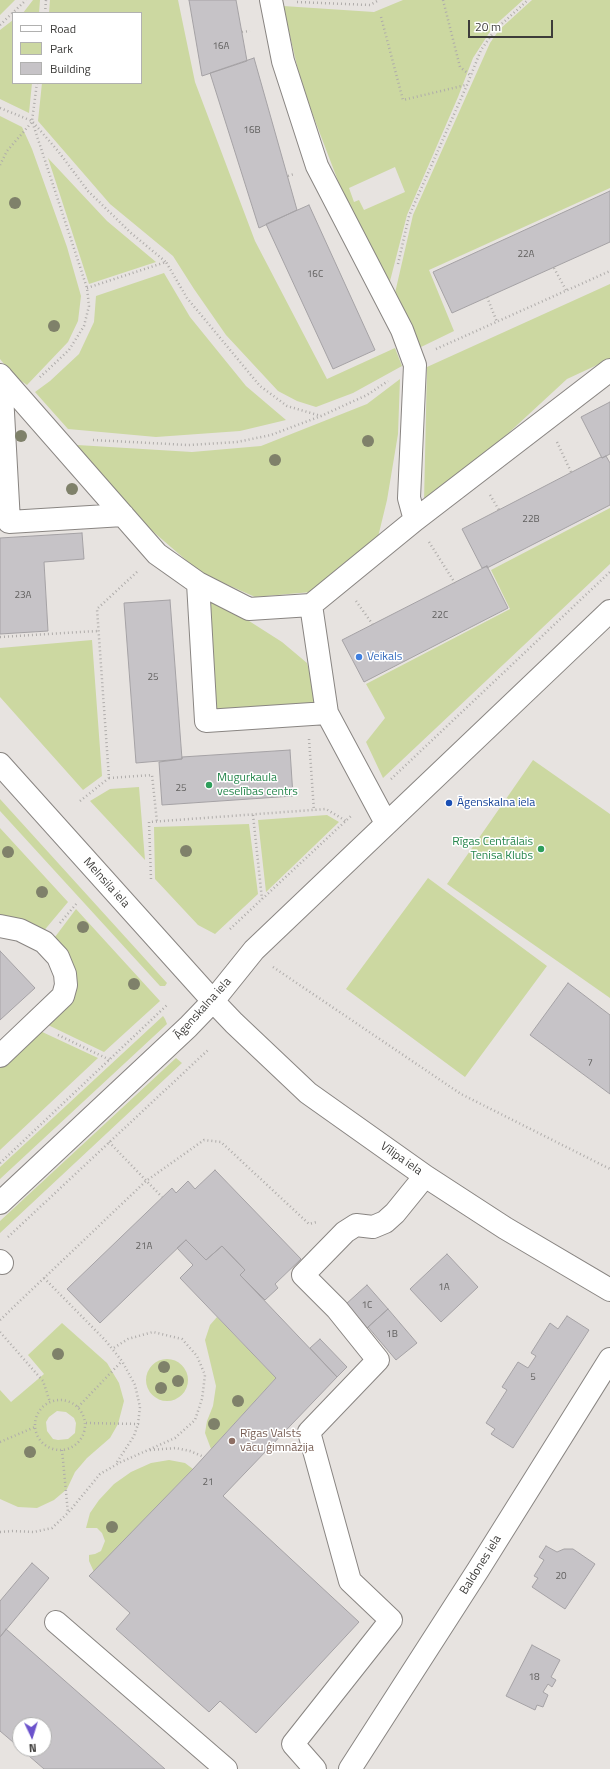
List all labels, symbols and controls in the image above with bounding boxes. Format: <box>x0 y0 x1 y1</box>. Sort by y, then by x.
legend <box>12 12 142 84</box>
scale bar <box>470 12 555 38</box>
text: 20 m <box>475 17 501 36</box>
text: Road <box>50 19 76 38</box>
text: Park <box>50 39 73 58</box>
house number: 16A <box>212 41 230 53</box>
text: Building <box>50 59 91 78</box>
house number: 16B <box>243 125 261 137</box>
house number: 22A <box>517 249 535 261</box>
house number: 16C <box>307 269 323 281</box>
house number: 22B <box>522 514 540 526</box>
house number: 23A <box>14 590 32 602</box>
house number: 22C <box>432 610 448 622</box>
place label: Veikals <box>367 650 402 664</box>
marker: Veikals <box>354 652 364 662</box>
house number: 25 <box>147 672 159 684</box>
place label: Mugurkaula veselības centrs <box>217 771 298 799</box>
marker: Mugurkaula veselības centrs <box>204 780 214 790</box>
house number: 25 <box>175 783 187 795</box>
place label: Āgenskalna iela <box>457 796 535 810</box>
marker: Āgenskalna iela <box>444 798 454 808</box>
place label: Rīgas Centrālais Tenisa Klubs <box>452 835 533 863</box>
marker: Rīgas Centrālais Tenisa Klubs <box>536 844 546 854</box>
street label: Melnsila iela <box>80 855 132 911</box>
street label: Āgenskalna iela <box>171 975 235 1043</box>
house number: 7 <box>587 1058 593 1070</box>
street label: Vīlipa iela <box>377 1139 425 1179</box>
house number: 21A <box>135 1241 153 1253</box>
house number: 1A <box>438 1282 450 1294</box>
house number: 1C <box>361 1300 373 1312</box>
house number: 1B <box>386 1329 398 1341</box>
house number: 5 <box>530 1372 536 1384</box>
place label: Rīgas Valsts vācu ģimnāzija <box>240 1427 314 1455</box>
marker: Rīgas Valsts vācu ģimnāzija <box>227 1436 237 1446</box>
house number: 21 <box>202 1477 214 1489</box>
street label: Baldones iela <box>457 1533 505 1597</box>
house number: 20 <box>555 1571 567 1583</box>
house number: 18 <box>528 1672 540 1684</box>
north arrow <box>12 1717 52 1757</box>
text: N <box>28 1740 37 1756</box>

